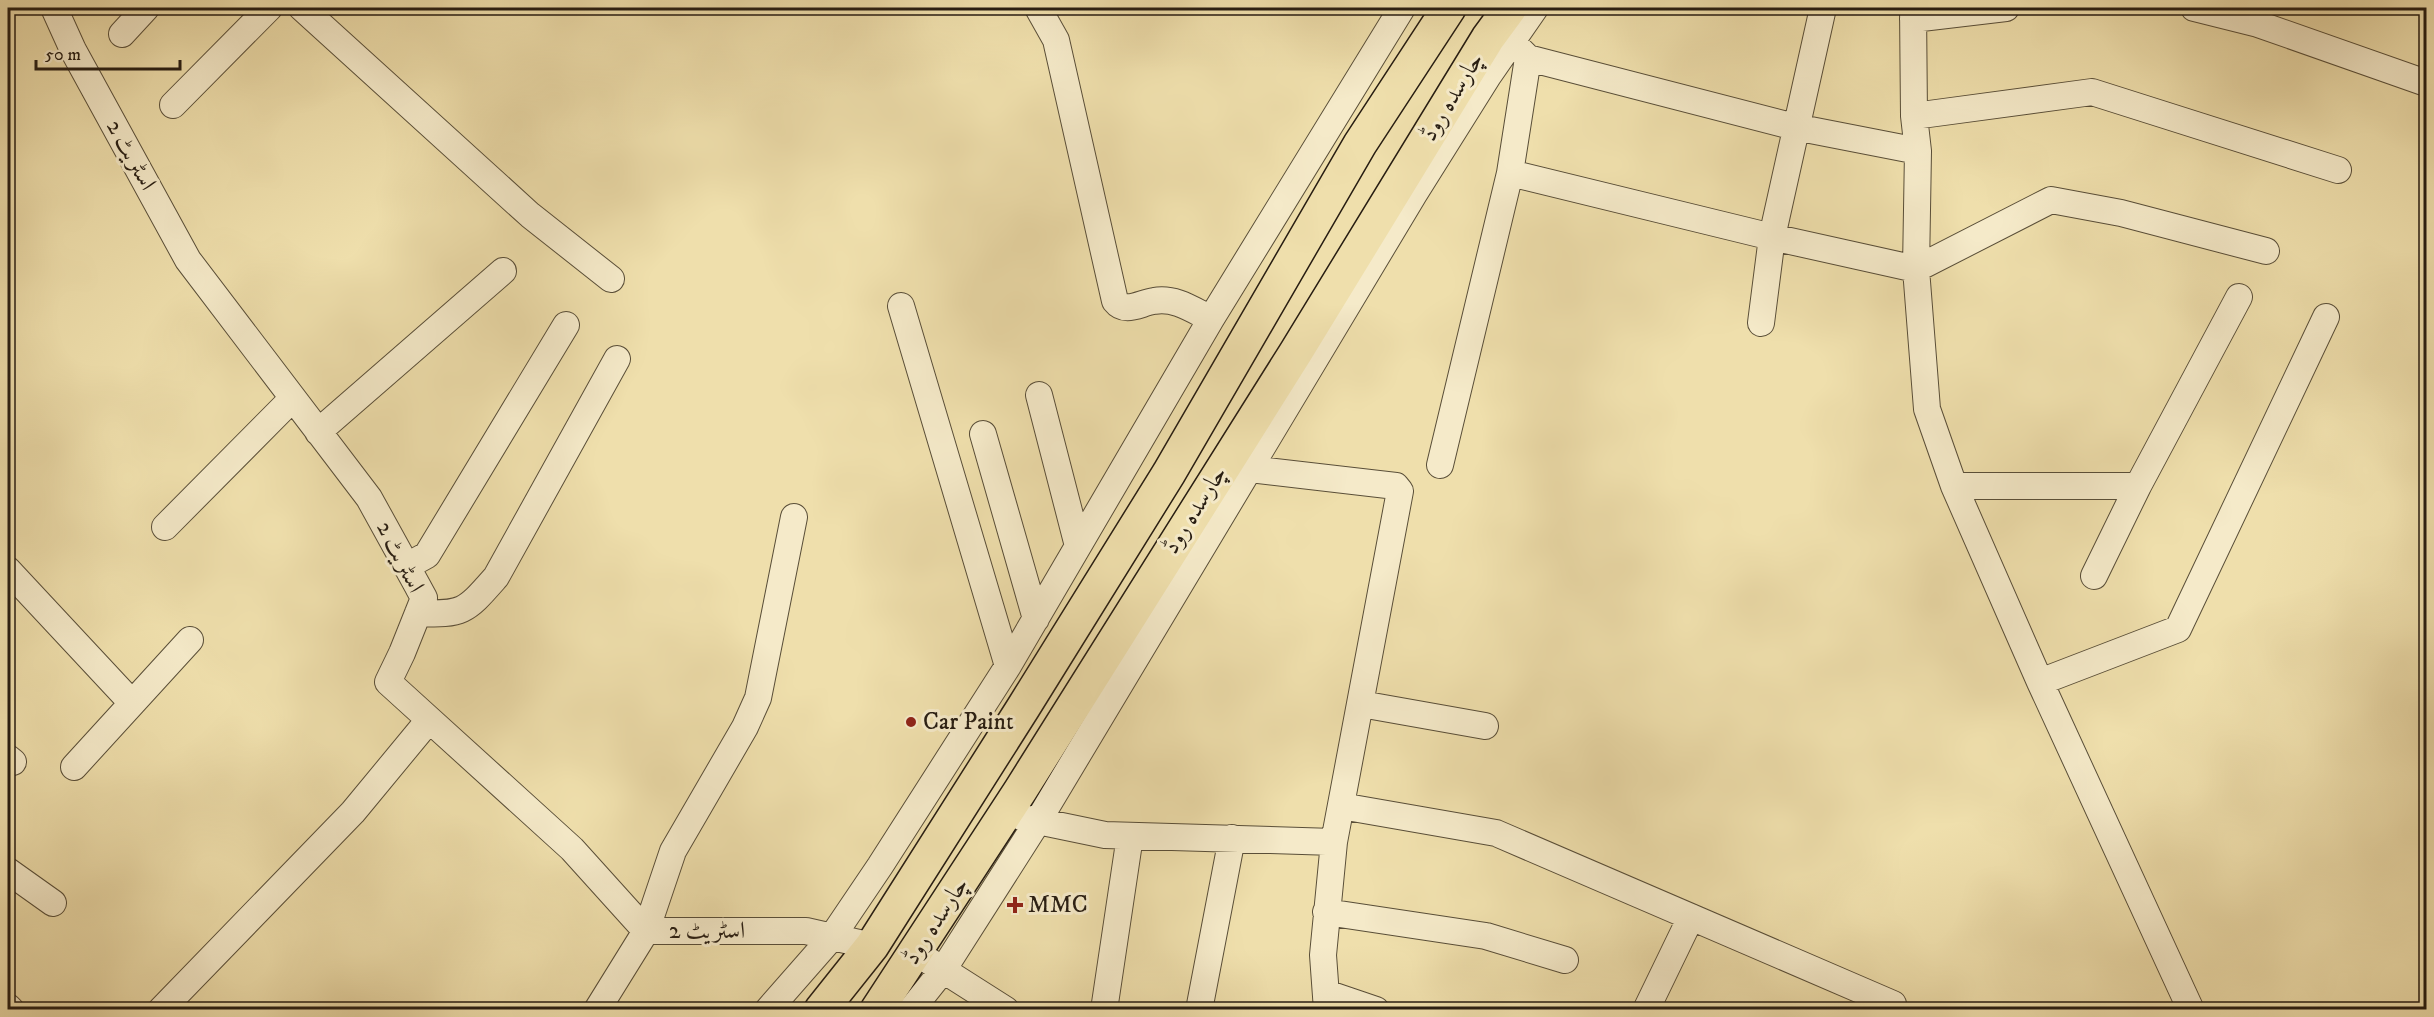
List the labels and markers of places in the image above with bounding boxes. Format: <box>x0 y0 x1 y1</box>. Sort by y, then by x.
place label: Car Paint <box>923 707 1014 737</box>
marker: Car Paint <box>904 715 918 729</box>
place label: MMC <box>1028 890 1088 920</box>
marker: MMC <box>1006 896 1024 914</box>

